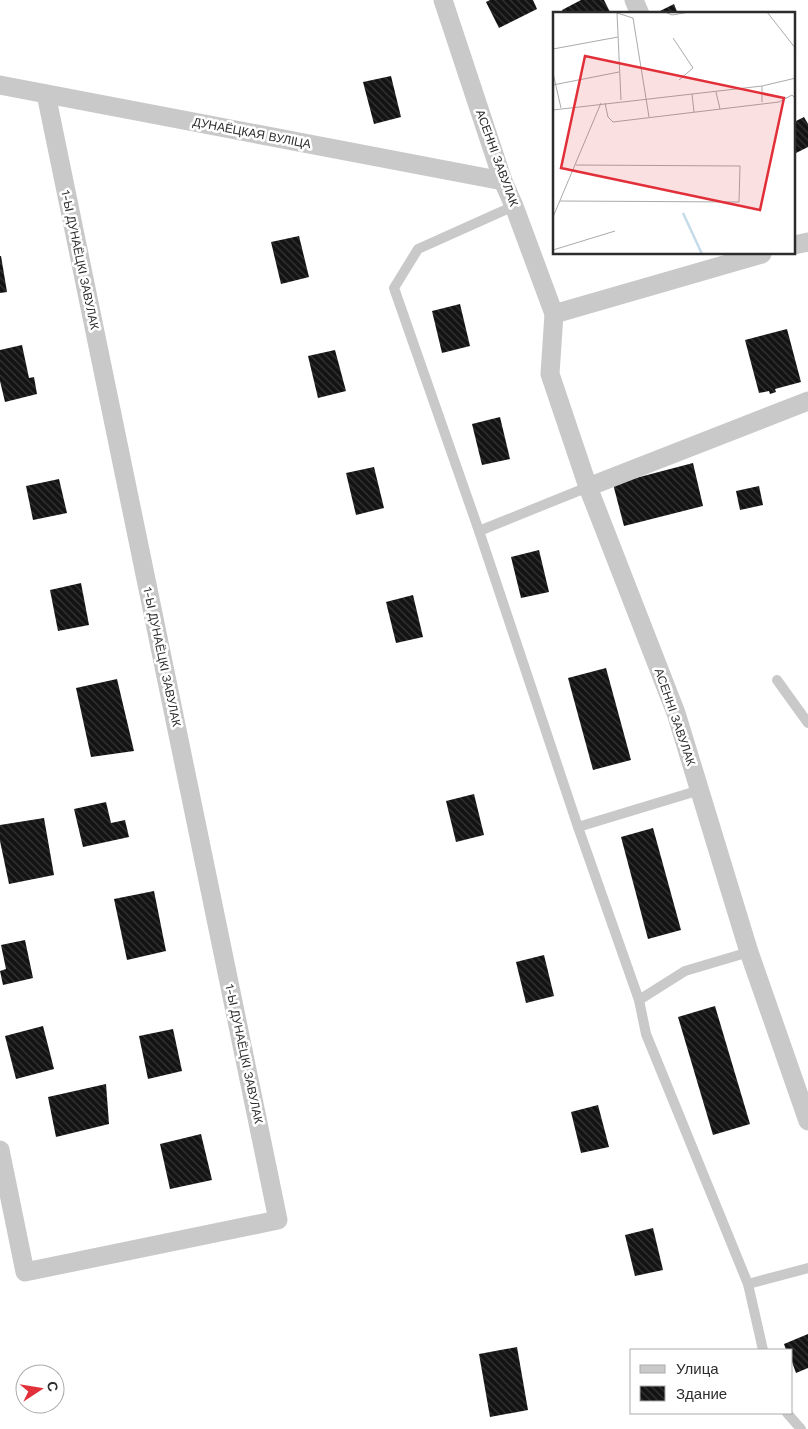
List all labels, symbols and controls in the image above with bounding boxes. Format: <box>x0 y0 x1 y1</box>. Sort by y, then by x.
inset map <box>553 12 796 255</box>
street label: АСЕННІ ЗАВУЛАК <box>473 108 521 208</box>
street label: ДУНАЁЦКАЯ ВУЛІЦА <box>192 115 312 151</box>
street label: 1-Ы ДУНАЁЦКІ ЗАВУЛАК <box>58 189 102 331</box>
street label: 1-Ы ДУНАЁЦКІ ЗАВУЛАК <box>140 586 184 728</box>
street label: АСЕННІ ЗАВУЛАК <box>652 666 698 768</box>
street label: 1-Ы ДУНАЁЦКІ ЗАВУЛАК <box>222 983 266 1125</box>
legend <box>630 1349 793 1414</box>
text: Улица <box>676 1360 719 1378</box>
north arrow <box>15 1364 65 1414</box>
text: С <box>44 1380 62 1393</box>
text: Здание <box>676 1385 727 1403</box>

